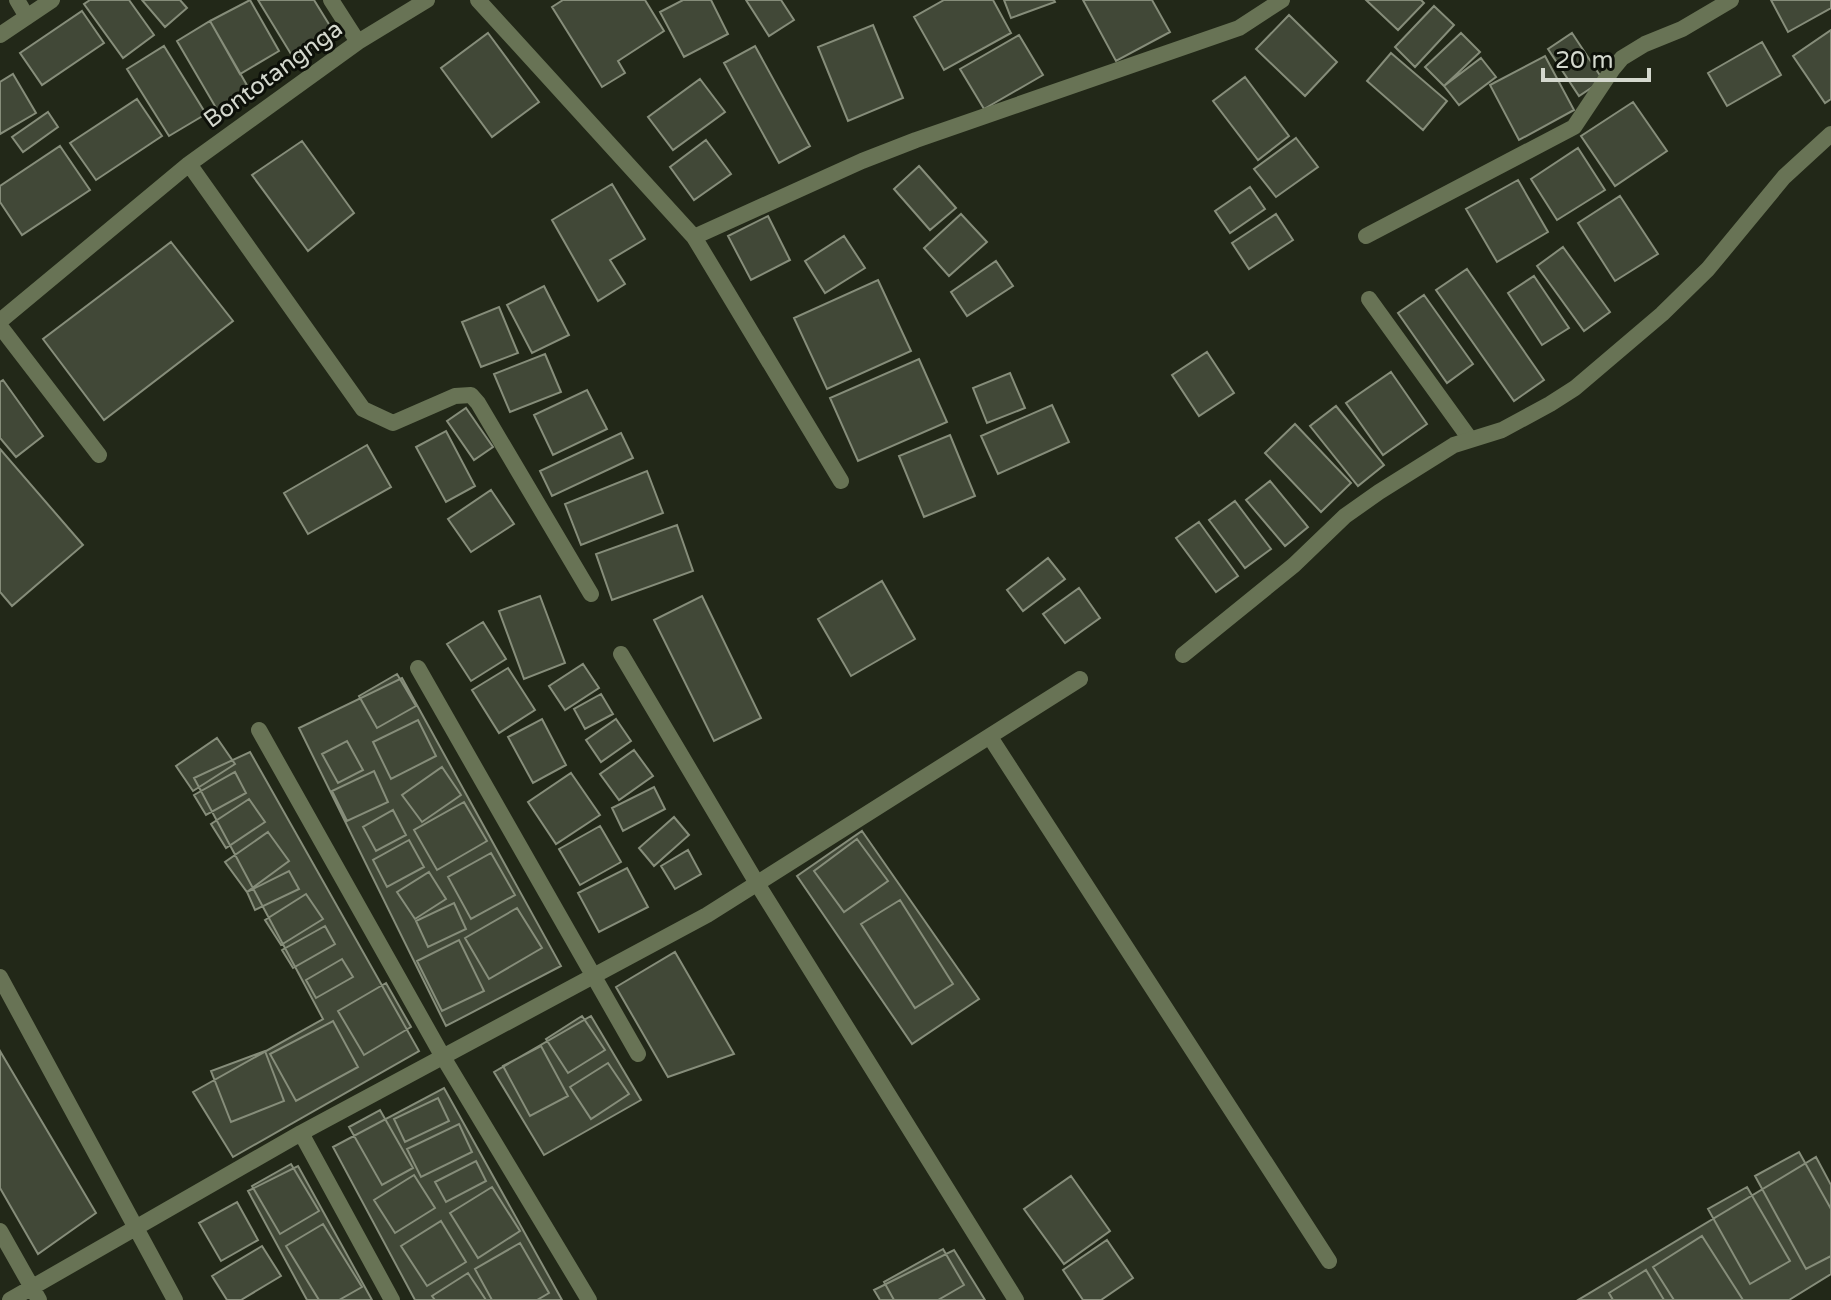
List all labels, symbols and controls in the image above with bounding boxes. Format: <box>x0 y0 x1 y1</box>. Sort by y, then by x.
street label: Bontotangnga <box>198 14 348 135</box>
scale bar <box>1543 32 1649 82</box>
text: 20 m <box>1555 46 1613 75</box>

